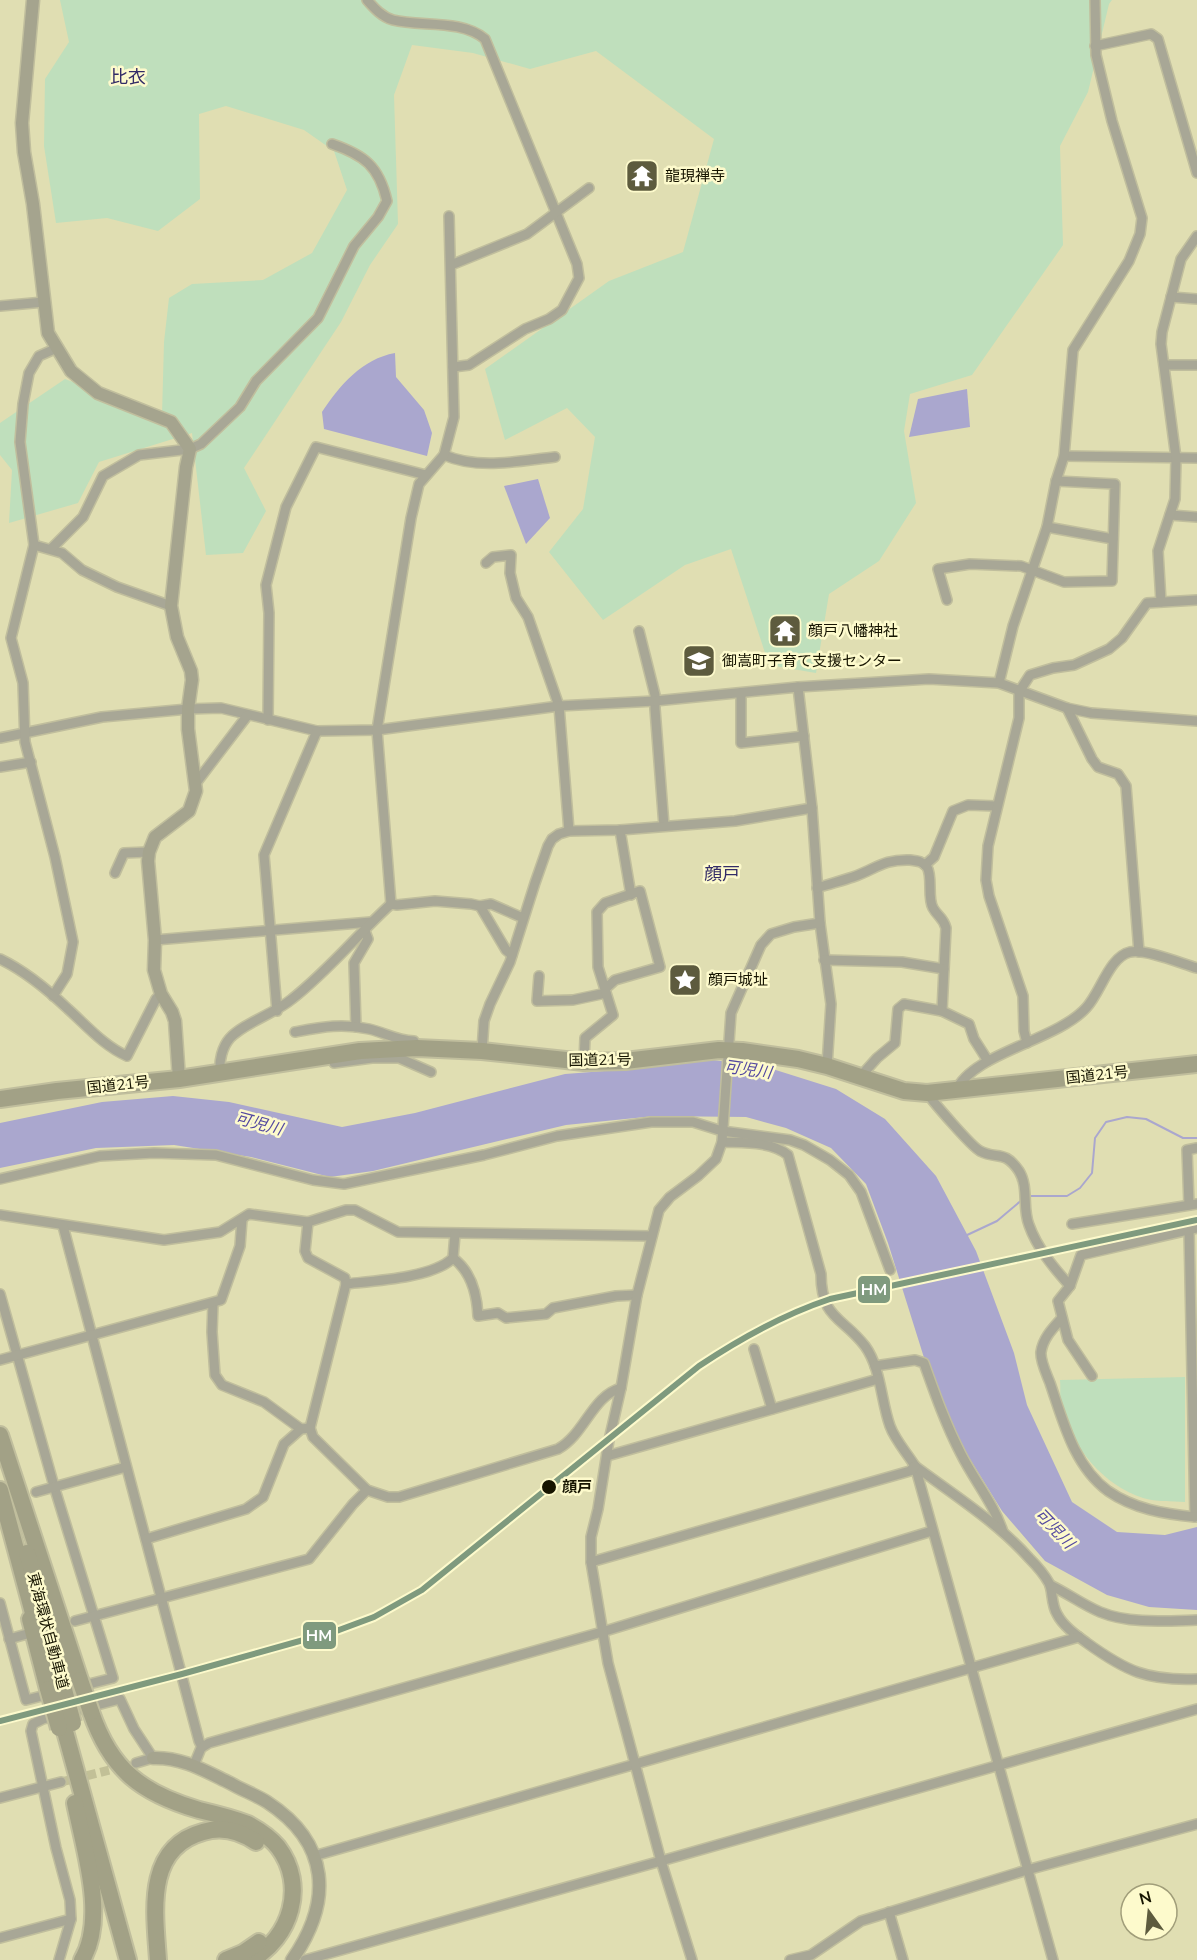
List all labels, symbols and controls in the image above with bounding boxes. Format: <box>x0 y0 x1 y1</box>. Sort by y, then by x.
district label: 比衣 <box>110 65 146 89</box>
temple icon: 龍現禅寺 <box>624 158 660 194</box>
place label: 龍現禅寺 <box>665 166 725 186</box>
temple icon: 顔戸八幡神社 <box>767 613 803 649</box>
place label: 顔戸八幡神社 <box>808 621 898 641</box>
school or university icon: 御嵩町子育て支援センター <box>681 643 717 679</box>
place label: 御嵩町子育て支援センター <box>722 651 902 671</box>
district label: 顔戸 <box>704 862 740 886</box>
place icon: 顔戸城址 <box>667 962 703 998</box>
place label: 顔戸城址 <box>708 970 768 990</box>
street label: 国道21号 <box>568 1049 632 1071</box>
water label: 可児川 <box>723 1056 775 1085</box>
street label: 国道21号 <box>1065 1062 1129 1088</box>
street label: 国道21号 <box>86 1072 150 1098</box>
water label: 可児川 <box>233 1107 287 1141</box>
line badge: HM <box>857 1275 891 1304</box>
text: HM <box>861 1279 887 1301</box>
place label: 顔戸 <box>562 1477 592 1497</box>
marker: 顔戸 <box>540 1478 558 1496</box>
water label: 可児川 <box>1030 1504 1080 1555</box>
street label: 東海環状自動車道 <box>23 1570 73 1692</box>
line badge: HM <box>302 1621 337 1650</box>
text: HM <box>306 1625 332 1647</box>
north arrow <box>1119 1882 1179 1942</box>
text: N <box>1137 1886 1154 1911</box>

